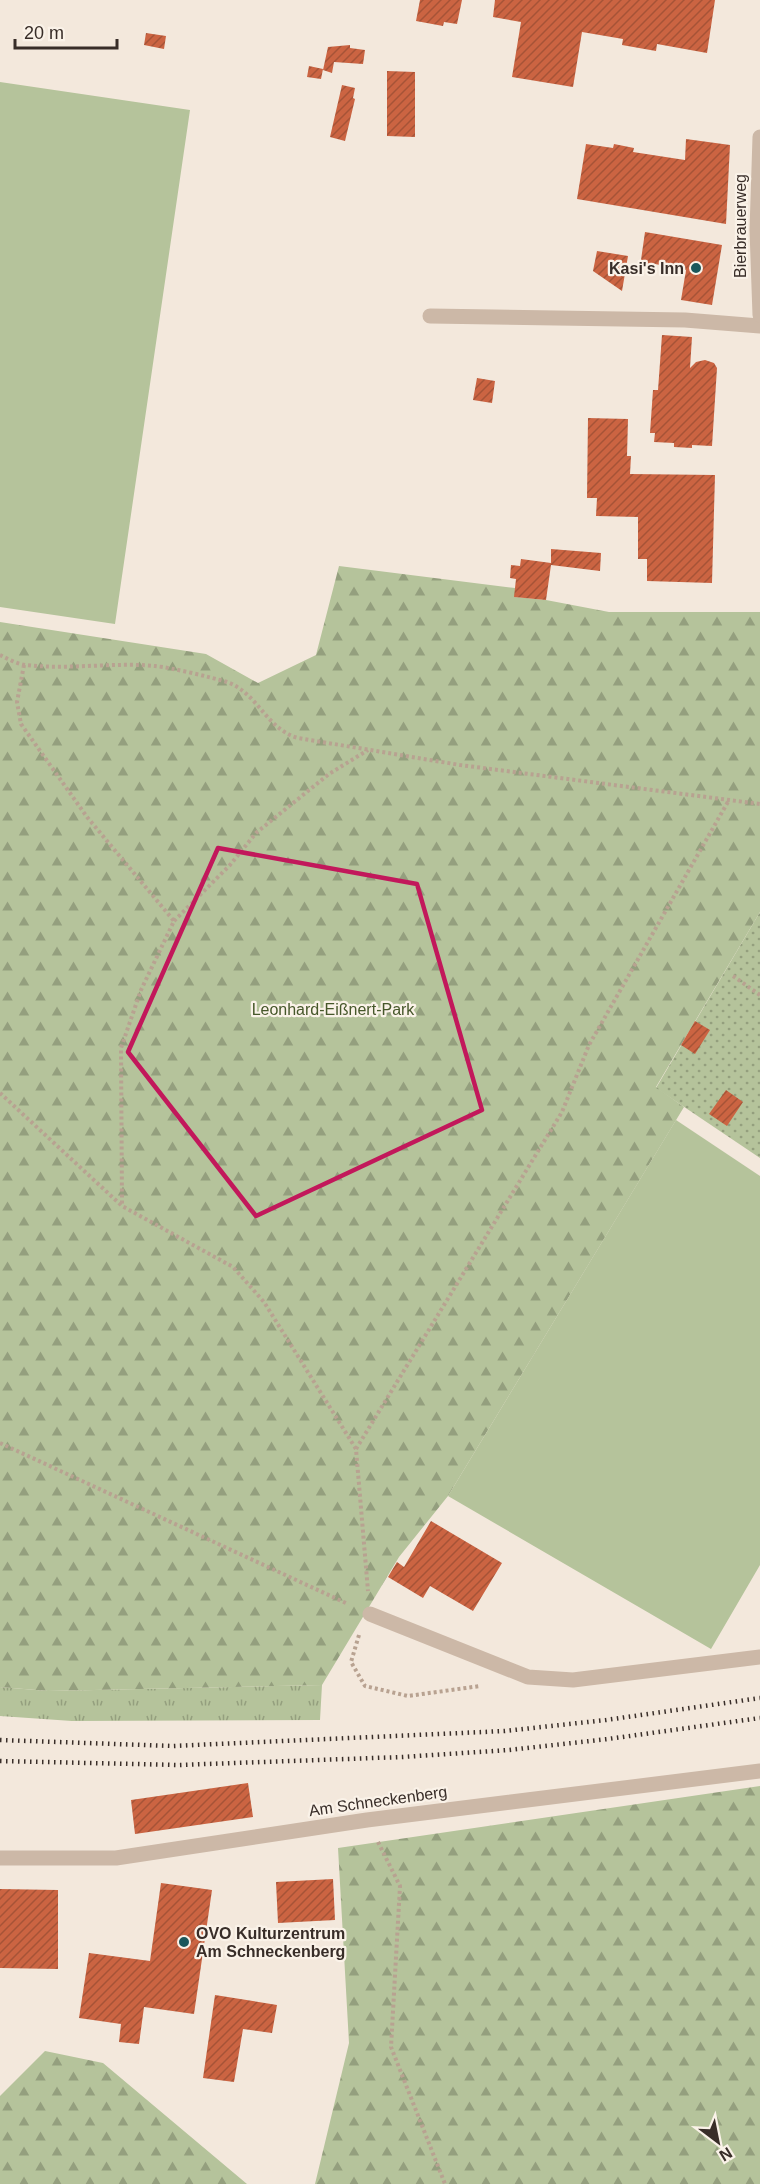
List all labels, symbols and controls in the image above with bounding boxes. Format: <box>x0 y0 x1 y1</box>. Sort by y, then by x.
scale bar <box>15 12 117 50</box>
text: 20 m <box>24 23 64 43</box>
street label: Bierbrauerweg <box>732 174 749 278</box>
place label: Kasi's Inn <box>609 260 684 277</box>
marker: Kasi's Inn <box>689 261 703 275</box>
park label: Leonhard-Eißnert-Park <box>252 1001 415 1018</box>
street label: Am Schneckenberg <box>308 1783 448 1819</box>
place label: OVO Kulturzentrum Am Schneckenberg <box>196 1925 345 1960</box>
marker: OVO Kulturzentrum Am Schneckenberg <box>177 1935 191 1949</box>
north arrow <box>688 2112 748 2172</box>
text: N <box>716 2144 735 2165</box>

